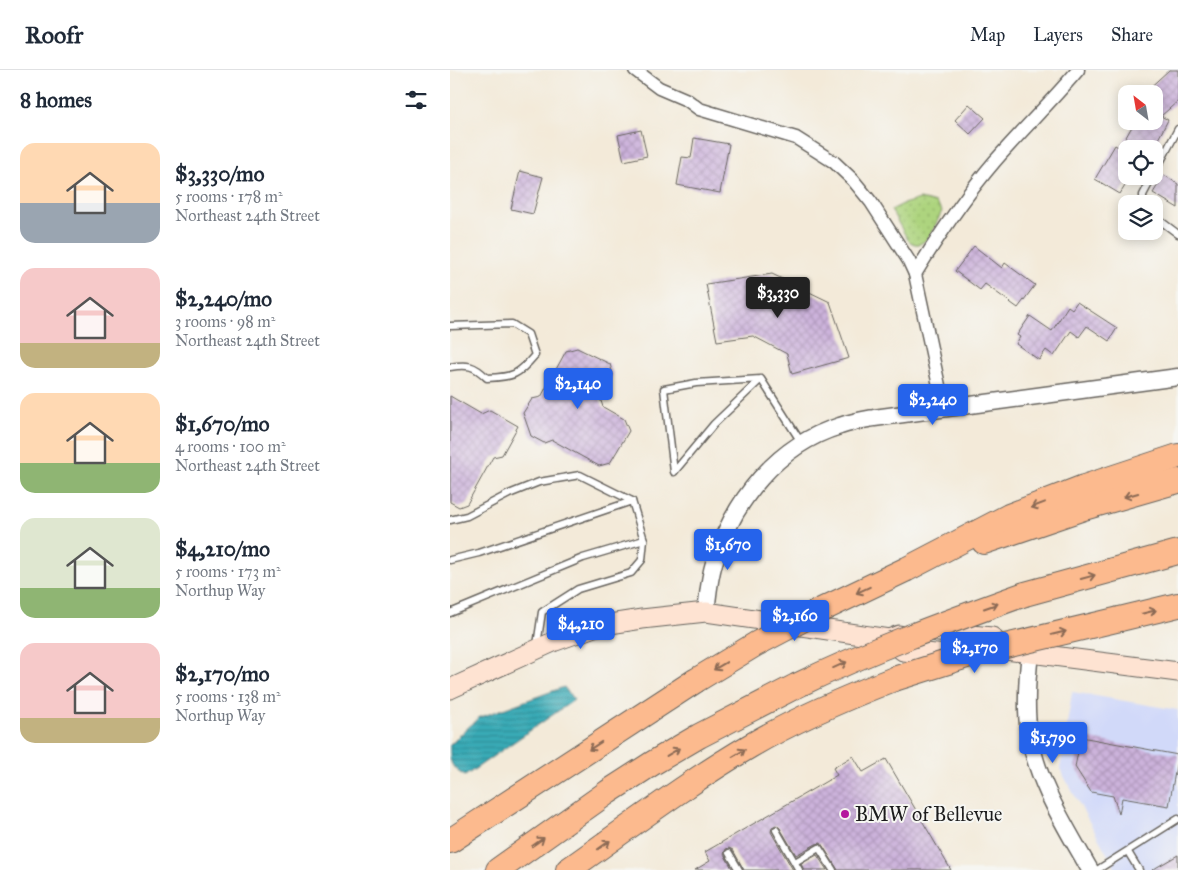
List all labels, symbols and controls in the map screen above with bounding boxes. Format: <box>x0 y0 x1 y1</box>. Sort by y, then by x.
text: Roofr <box>25 20 83 50</box>
text: Map <box>970 24 1005 46</box>
text: Layers <box>1033 24 1083 46</box>
text: Share <box>1111 24 1153 46</box>
north arrow <box>1118 85 1162 130</box>
map controls <box>1118 85 1163 240</box>
icon: filters <box>402 86 430 114</box>
text: 8 homes <box>20 87 92 113</box>
button: locate <box>1118 140 1163 185</box>
text: $3,330/mo <box>175 161 264 187</box>
icon: home <box>60 163 120 223</box>
text: 5 rooms · 178 m² <box>175 187 283 206</box>
button: layers <box>1118 195 1163 240</box>
text: Northeast 24th Street <box>175 206 320 225</box>
pin: $3,330 <box>737 276 819 319</box>
text: $3,330 <box>757 283 799 302</box>
text: $2,240/mo <box>175 286 272 312</box>
icon: home <box>60 288 120 348</box>
text: 3 rooms · 98 m² <box>175 312 275 331</box>
text: Northeast 24th Street <box>175 331 320 350</box>
pin: $2,140 <box>537 368 619 410</box>
text: $2,140 <box>555 374 601 393</box>
pin: $2,240 <box>892 384 974 426</box>
text: $2,240 <box>909 390 957 409</box>
text: $1,670/mo <box>175 411 269 437</box>
icon: home <box>60 413 120 473</box>
text: 4 rooms · 100 m² <box>175 437 286 456</box>
text: Northeast 24th Street <box>175 456 320 475</box>
one-way arrow <box>1124 490 1140 500</box>
one-way arrow <box>1031 501 1047 510</box>
pin: $1,670 <box>687 528 769 571</box>
text: $1,670 <box>705 535 751 554</box>
text: $4,210/mo <box>175 536 270 562</box>
icon: home <box>60 538 120 598</box>
text: 5 rooms · 173 m² <box>175 562 281 581</box>
one-way arrow <box>1080 571 1096 581</box>
text: Northup Way <box>175 581 265 600</box>
one-way arrow <box>856 586 871 595</box>
pin: $2,160 <box>754 600 836 642</box>
one-way arrow <box>983 601 998 610</box>
text: $2,160 <box>772 606 818 625</box>
one-way arrow <box>1141 607 1157 616</box>
pin: $4,210 <box>540 608 622 650</box>
text: $4,210 <box>558 614 604 633</box>
one-way arrow <box>1051 628 1067 637</box>
pin: $2,170 <box>934 632 1016 674</box>
text: $2,170 <box>952 638 998 657</box>
one-way arrow <box>832 660 847 669</box>
text: $2,170/mo <box>175 661 270 687</box>
one-way arrow <box>713 662 727 672</box>
icon: home <box>60 663 120 723</box>
text: 5 rooms · 138 m² <box>175 687 281 706</box>
text: Northup Way <box>175 706 265 725</box>
pin: $1,790 <box>1012 722 1094 764</box>
text: $1,790 <box>1030 728 1076 747</box>
one-way arrow <box>589 741 603 751</box>
one-way arrow <box>665 746 680 756</box>
one-way arrow <box>731 747 745 757</box>
place label: BMW of Bellevue <box>855 802 1002 826</box>
marker: BMW of Bellevue <box>839 808 851 820</box>
one-way arrow <box>531 837 545 847</box>
one-way arrow <box>597 840 611 850</box>

